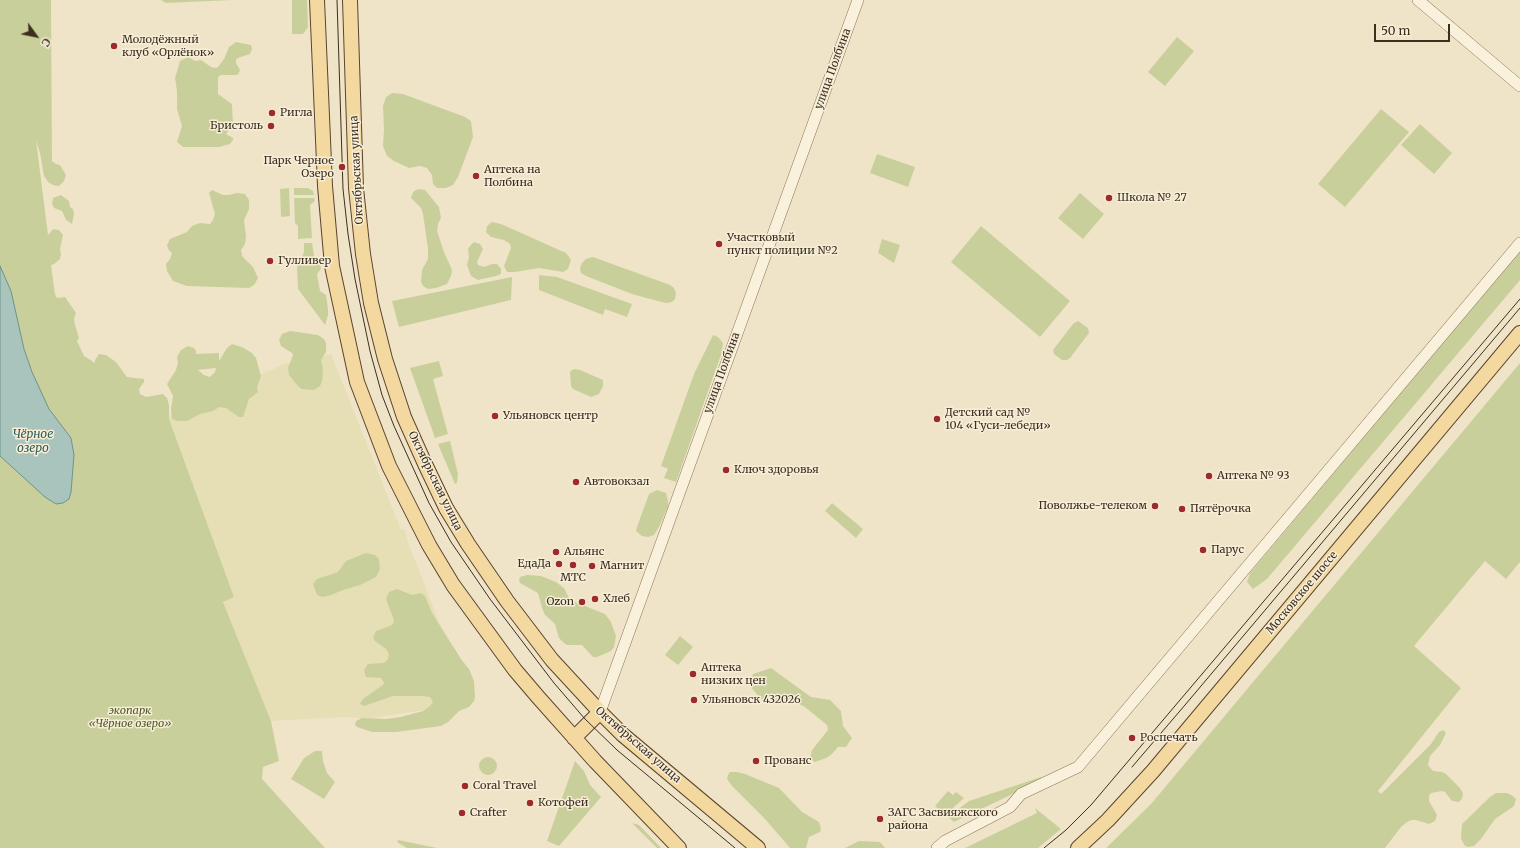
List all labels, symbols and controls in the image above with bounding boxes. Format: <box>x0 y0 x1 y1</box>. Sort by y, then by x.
north arrow <box>16 16 56 56</box>
scale bar <box>1376 16 1452 42</box>
text: 50 m <box>1381 23 1410 38</box>
street label: улица Полбина <box>812 27 854 111</box>
place label: Молодёжный клуб «Орлёнок» <box>122 33 214 59</box>
text: С <box>38 36 54 49</box>
marker: Молодёжный клуб «Орлёнок» <box>109 41 119 51</box>
place label: Ригла <box>280 106 312 120</box>
marker: Ригла <box>267 108 277 118</box>
street label: Октябрьская улица <box>348 115 366 225</box>
place label: Бристоль <box>210 119 263 133</box>
marker: Бристоль <box>266 121 276 131</box>
place label: Парк Черное Озеро <box>263 154 334 180</box>
marker: Парк Черное Озеро <box>337 162 347 172</box>
place label: Аптека на Полбина <box>484 163 540 189</box>
marker: Аптека на Полбина <box>471 171 481 181</box>
place label: Школа № 27 <box>1117 191 1187 205</box>
marker: Школа № 27 <box>1104 193 1114 203</box>
place label: Участковый пункт полиции №2 <box>727 231 838 257</box>
marker: Участковый пункт полиции №2 <box>714 239 724 249</box>
place label: Гулливер <box>278 254 331 268</box>
marker: Гулливер <box>265 256 275 266</box>
street label: улица Полбина <box>701 331 743 415</box>
place label: Детский сад № 104 «Гуси-лебеди» <box>945 406 1051 432</box>
place label: Ульяновск центр <box>503 409 598 423</box>
marker: Ульяновск центр <box>490 411 500 421</box>
marker: Детский сад № 104 «Гуси-лебеди» <box>932 414 942 424</box>
water label: Чёрное озеро <box>13 428 53 456</box>
street label: Октябрьская улица <box>405 429 465 533</box>
place label: Ключ здоровья <box>734 463 819 477</box>
marker: Ключ здоровья <box>721 465 731 475</box>
place label: Аптека № 93 <box>1217 469 1289 483</box>
marker: Аптека № 93 <box>1204 471 1214 481</box>
place label: Автовокзал <box>584 475 649 489</box>
marker: Автовокзал <box>571 477 581 487</box>
place label: Поволжье-телеком <box>1038 499 1147 513</box>
marker: Поволжье-телеком <box>1150 501 1160 511</box>
place label: Пятёрочка <box>1190 502 1251 516</box>
marker: Пятёрочка <box>1177 504 1187 514</box>
place label: Парус <box>1211 543 1244 557</box>
place label: Альянс <box>564 545 604 559</box>
marker: Парус <box>1198 545 1208 555</box>
marker: Альянс <box>551 547 561 557</box>
street label: Московское шоссе <box>1264 549 1340 637</box>
place label: ЕдаДа <box>517 557 551 571</box>
marker: ЕдаДа <box>554 559 564 569</box>
place label: Магнит <box>600 559 644 573</box>
marker: МТС <box>568 560 578 570</box>
marker: Магнит <box>587 561 597 571</box>
place label: МТС <box>560 571 586 585</box>
place label: Хлеб <box>603 592 630 606</box>
marker: Хлеб <box>590 594 600 604</box>
place label: Ozon <box>546 595 574 609</box>
marker: Ozon <box>577 597 587 607</box>
place label: Аптека низких цен <box>701 661 766 687</box>
marker: Аптека низких цен <box>688 669 698 679</box>
place label: Ульяновск 432026 <box>702 693 801 707</box>
marker: Ульяновск 432026 <box>689 695 699 705</box>
park label: экопарк «Чёрное озеро» <box>88 704 172 730</box>
street label: Октябрьская улица <box>593 704 683 786</box>
place label: Роспечать <box>1140 731 1198 745</box>
marker: Роспечать <box>1127 733 1137 743</box>
place label: Прованс <box>764 754 811 768</box>
marker: Прованс <box>751 756 761 766</box>
place label: Coral Travel <box>473 779 537 793</box>
marker: Coral Travel <box>460 781 470 791</box>
place label: Котофей <box>538 796 588 810</box>
marker: Котофей <box>525 798 535 808</box>
place label: Crafter <box>470 806 507 820</box>
place label: ЗАГС Засвияжского района <box>888 806 998 832</box>
marker: Crafter <box>457 808 467 818</box>
marker: ЗАГС Засвияжского района <box>875 814 885 824</box>

